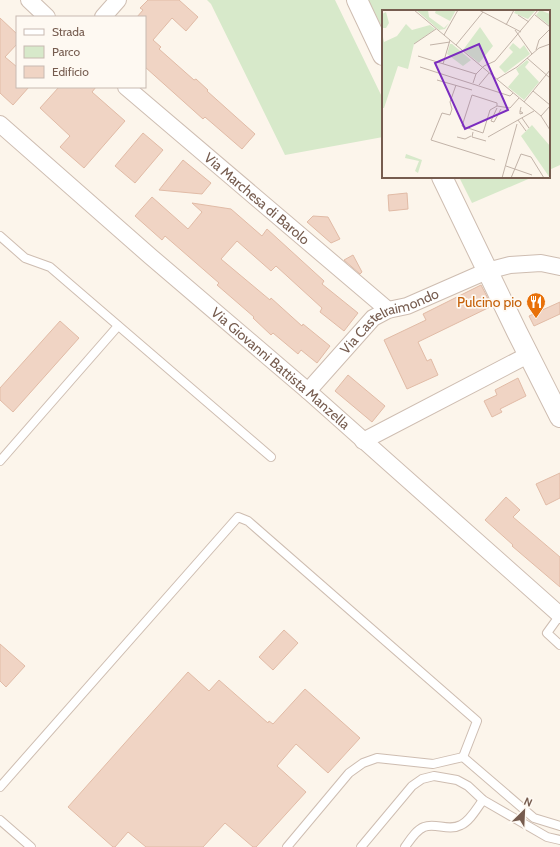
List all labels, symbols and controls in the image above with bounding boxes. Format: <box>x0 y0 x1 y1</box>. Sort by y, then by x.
inset map <box>382 10 550 178</box>
legend <box>16 16 146 88</box>
text: Strada <box>52 24 85 39</box>
text: Parco <box>52 44 80 59</box>
text: Edificio <box>52 64 89 79</box>
street label: Via Marchesa di Barolo <box>201 149 314 249</box>
street label: Via Castelraimondo <box>336 284 442 358</box>
restaurant icon: Pulcino pio <box>525 291 547 319</box>
place label: Pulcino pio <box>457 293 522 311</box>
street label: Via Giovanni Battista Manzella <box>207 303 354 433</box>
north arrow <box>504 791 544 831</box>
text: N <box>522 794 534 810</box>

